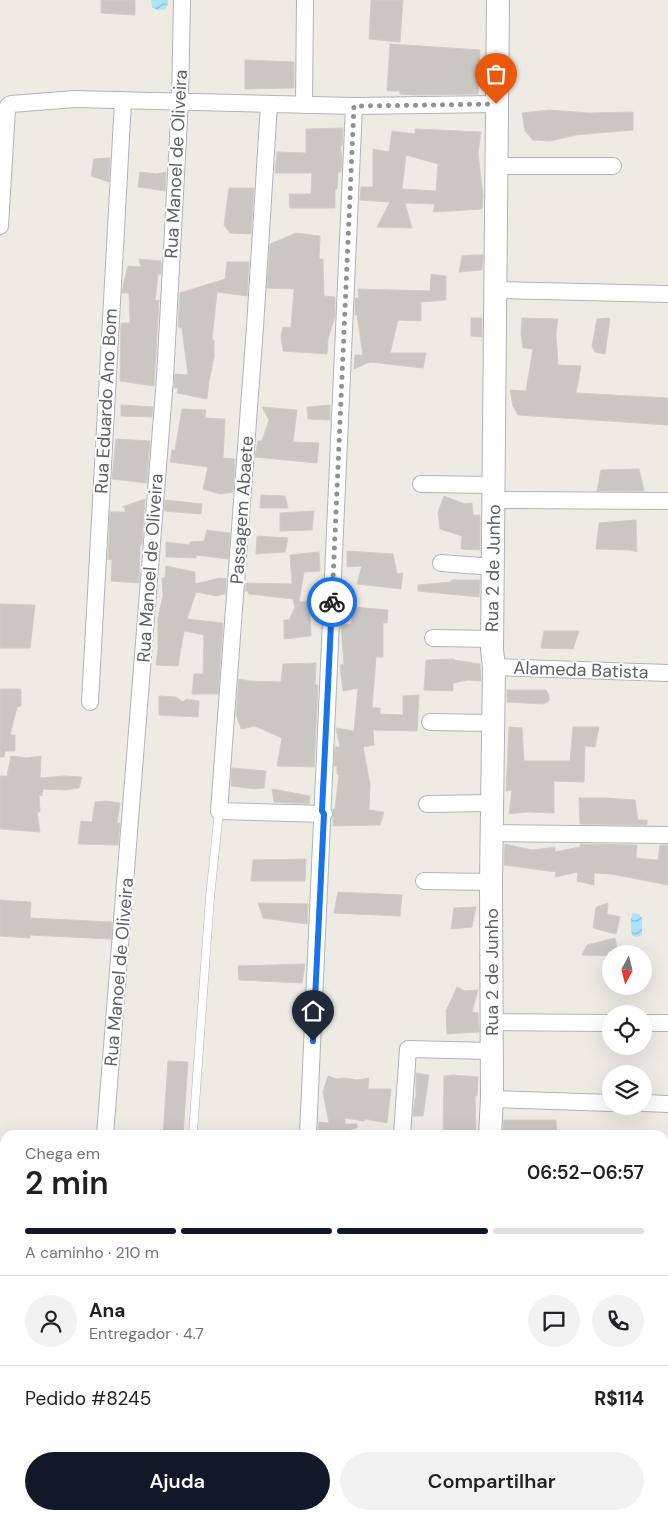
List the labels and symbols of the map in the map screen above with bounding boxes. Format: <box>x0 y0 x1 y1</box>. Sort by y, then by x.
pin <box>475 53 517 104</box>
street label: Rua Manoel de Oliveira <box>159 69 193 259</box>
street label: Rua Eduardo Ano Bom <box>89 308 123 494</box>
street label: Passagem Abaete <box>225 435 259 585</box>
street label: Rua Manoel de Oliveira <box>131 473 169 663</box>
street label: Rua 2 de Junho <box>480 504 506 632</box>
courier <box>307 577 357 627</box>
street label: Alameda Batista <box>513 656 649 684</box>
street label: Rua Manoel de Oliveira <box>99 877 139 1067</box>
street label: Rua 2 de Junho <box>480 908 504 1036</box>
north arrow <box>602 945 652 995</box>
pin <box>292 990 334 1041</box>

